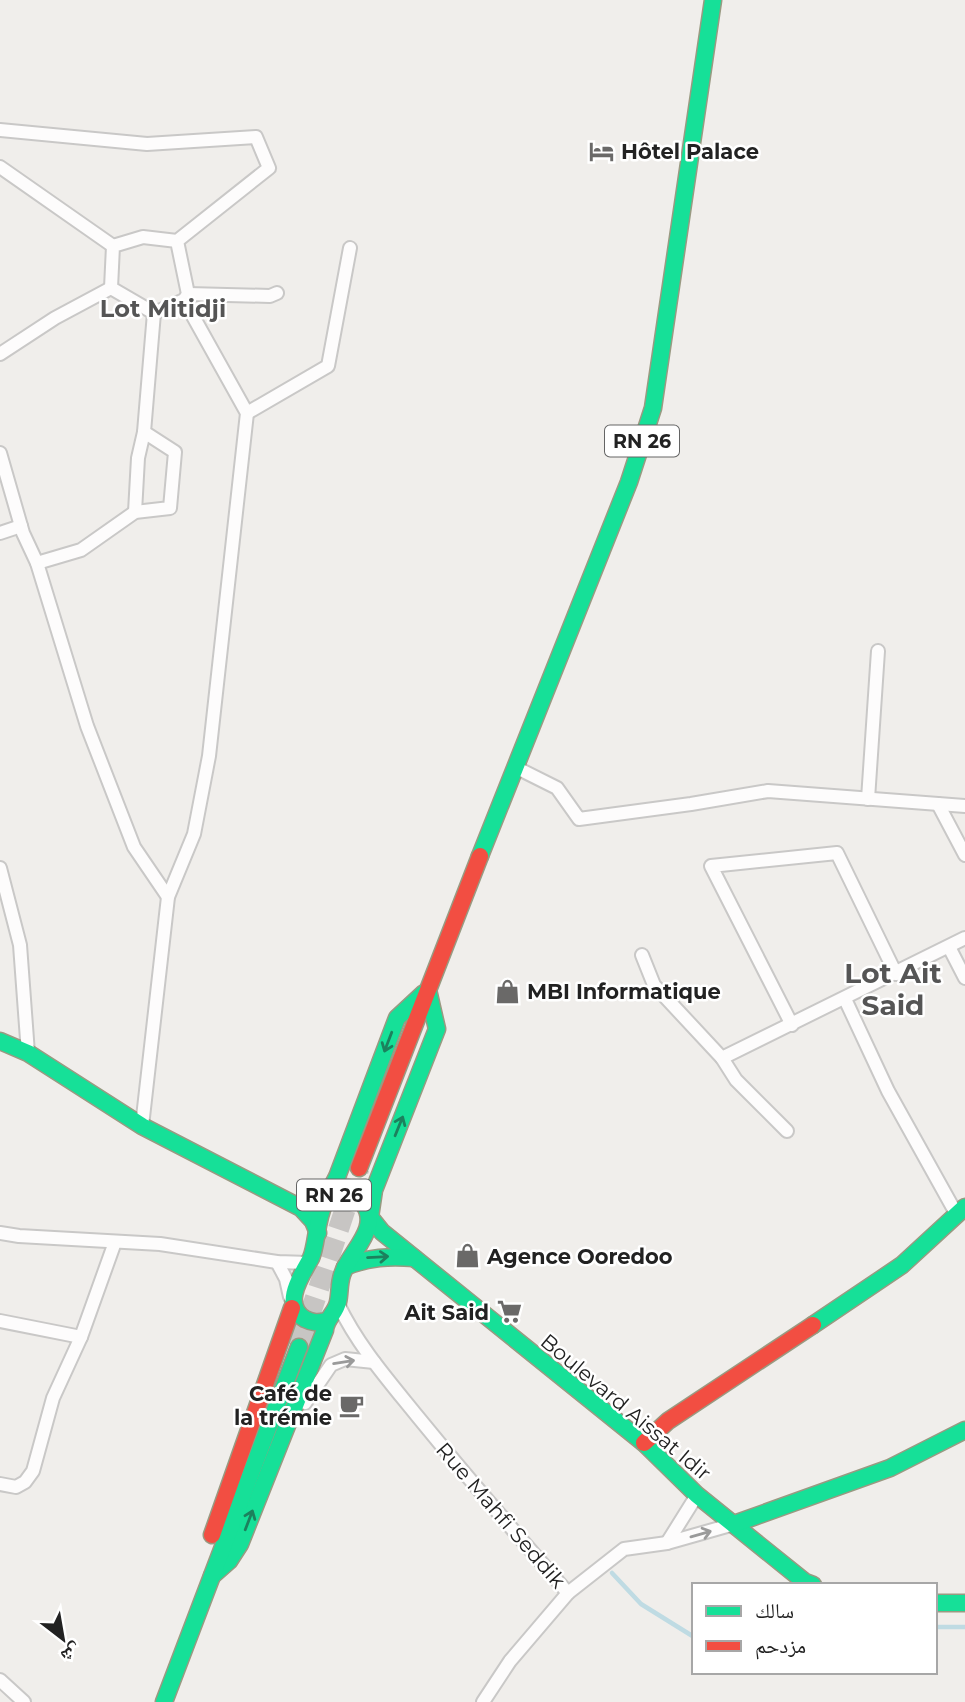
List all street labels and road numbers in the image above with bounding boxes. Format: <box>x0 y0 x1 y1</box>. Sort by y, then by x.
road number: RN 26 <box>605 426 679 456</box>
road number: RN 26 <box>297 1180 371 1210</box>
street label: Boulevard Aissat Idir <box>536 1328 716 1486</box>
street label: Rue Mahfi Seddik <box>431 1437 571 1593</box>

